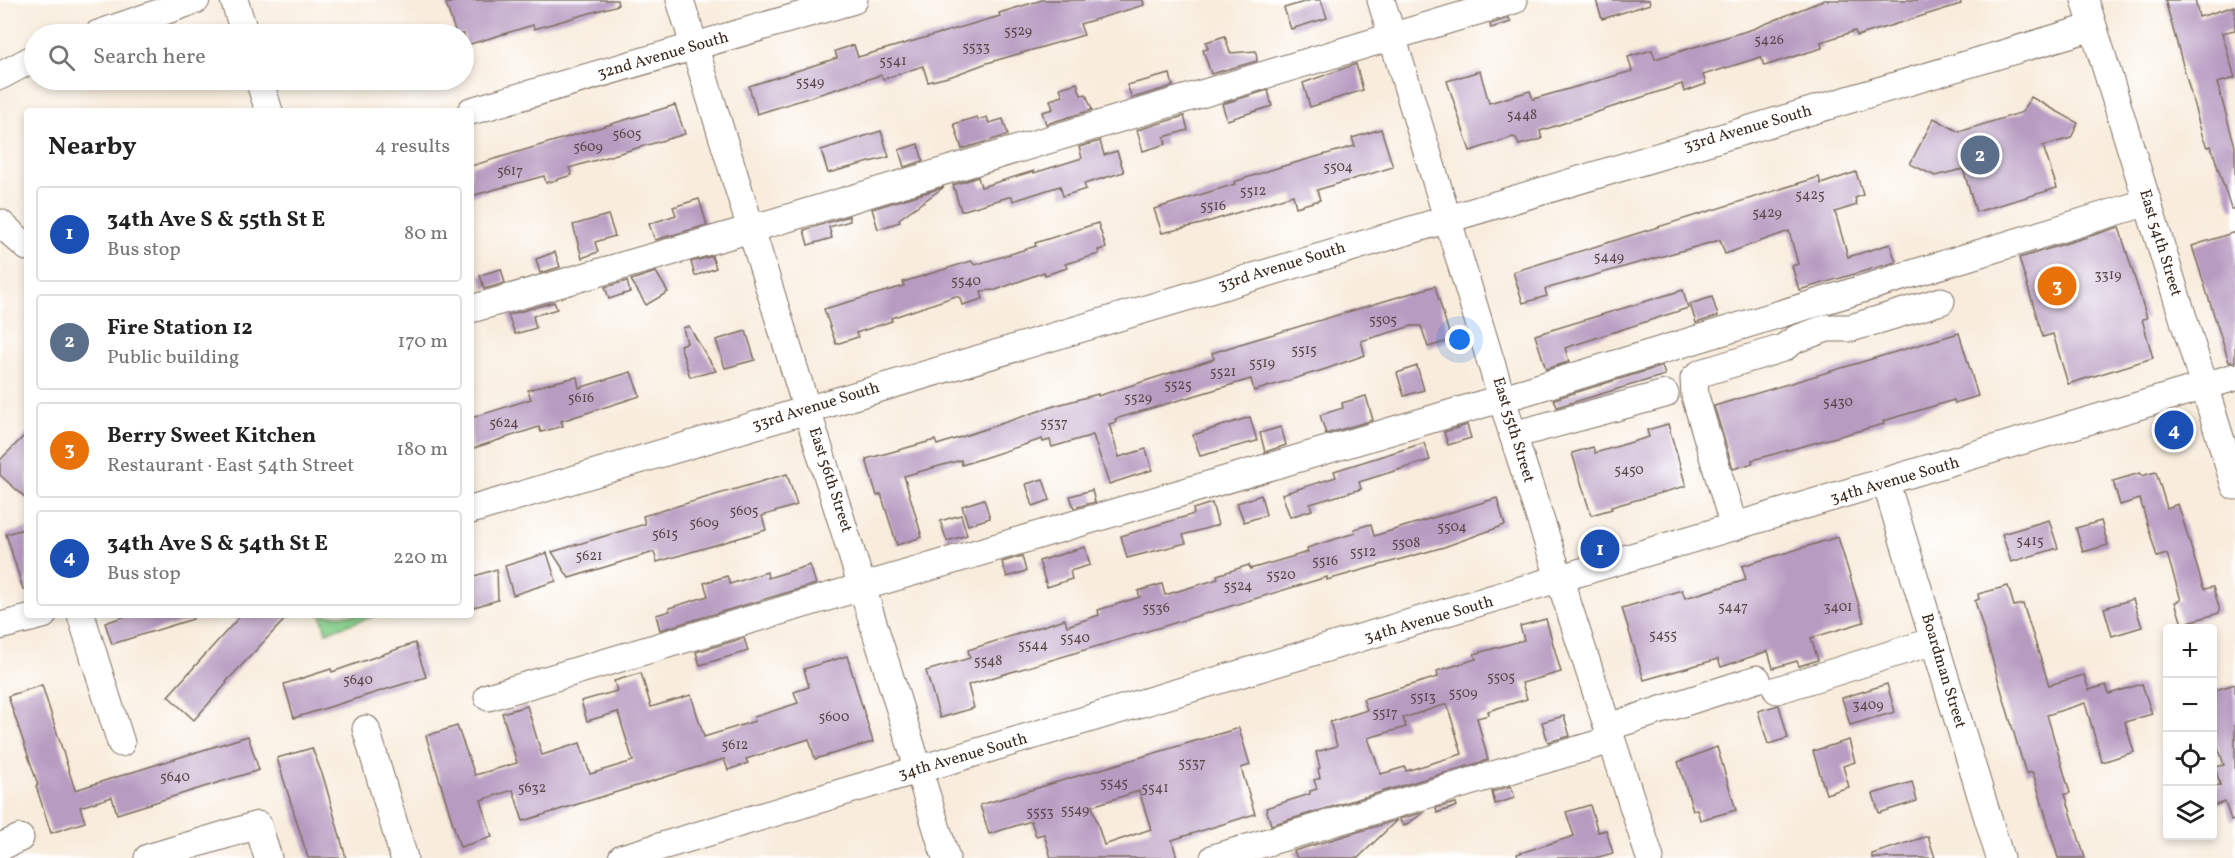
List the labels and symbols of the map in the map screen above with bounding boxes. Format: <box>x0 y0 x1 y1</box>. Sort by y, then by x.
house number: 5529 <box>1004 22 1032 41</box>
street label: 32nd Avenue South <box>595 27 731 85</box>
house number: 5426 <box>1754 31 1784 50</box>
house number: 5533 <box>962 38 990 57</box>
house number: 5541 <box>879 52 907 71</box>
house number: 5549 <box>796 73 824 92</box>
street label: 33rd Avenue South <box>1681 100 1815 158</box>
house number: 5448 <box>1507 106 1537 125</box>
house number: 5605 <box>613 125 641 144</box>
pin: 2 <box>1960 132 2000 178</box>
house number: 5609 <box>573 138 603 157</box>
house number: 5504 <box>1323 158 1353 177</box>
house number: 5617 <box>497 162 523 181</box>
house number: 5512 <box>1240 182 1266 201</box>
house number: 5425 <box>1795 186 1825 205</box>
street label: East 54th Street <box>2133 187 2187 300</box>
house number: 5516 <box>1200 197 1226 216</box>
house number: 5429 <box>1752 204 1782 223</box>
street label: 33rd Avenue South <box>1216 237 1348 297</box>
house number: 5449 <box>1594 248 1624 267</box>
pin: 3 <box>2038 264 2076 308</box>
house number: 3319 <box>2095 266 2121 285</box>
house number: 5540 <box>951 272 981 291</box>
house number: 5505 <box>1369 311 1397 330</box>
your location <box>1445 325 1474 354</box>
house number: 5515 <box>1291 341 1317 360</box>
house number: 5519 <box>1249 354 1275 373</box>
house number: 5521 <box>1210 363 1236 382</box>
street label: East 55th Street <box>1487 375 1540 486</box>
house number: 5525 <box>1164 376 1192 395</box>
street label: 33rd Avenue South <box>750 377 882 437</box>
house number: 5616 <box>568 389 594 408</box>
house number: 5529 <box>1124 389 1152 408</box>
house number: 5430 <box>1823 393 1853 412</box>
pin: 4 <box>2154 408 2194 452</box>
house number: 5624 <box>489 414 519 433</box>
house number: 5537 <box>1040 414 1068 433</box>
street label: East 56th Street <box>803 425 857 536</box>
street label: 34th Avenue South <box>1828 452 1962 510</box>
house number: 5450 <box>1614 461 1644 480</box>
house number: 5605 <box>730 502 758 521</box>
house number: 5609 <box>689 514 719 533</box>
house number: 5504 <box>1437 518 1467 537</box>
house number: 5615 <box>652 525 678 544</box>
pin: 1 <box>1580 526 1620 572</box>
house number: 5415 <box>2016 532 2044 551</box>
house number: 5508 <box>1392 534 1420 553</box>
house number: 5512 <box>1350 543 1376 562</box>
house number: 5621 <box>576 547 602 566</box>
house number: 5516 <box>1312 552 1338 571</box>
house number: 5520 <box>1266 566 1296 585</box>
house number: 5524 <box>1224 577 1252 596</box>
street label: 34th Avenue South <box>1362 591 1496 649</box>
house number: 5447 <box>1718 598 1748 617</box>
house number: 3401 <box>1823 598 1853 617</box>
house number: 5536 <box>1142 599 1170 618</box>
street label: Boardman Street <box>1915 611 1971 731</box>
house number: 5455 <box>1649 626 1677 645</box>
house number: 5540 <box>1060 629 1090 648</box>
house number: 5544 <box>1018 636 1048 655</box>
house number: 5548 <box>974 652 1002 671</box>
house number: 5505 <box>1487 668 1515 687</box>
house number: 5640 <box>343 671 373 690</box>
house number: 5509 <box>1448 684 1478 703</box>
house number: 5513 <box>1410 688 1436 707</box>
house number: 3409 <box>1852 696 1884 715</box>
house number: 5517 <box>1372 704 1398 723</box>
house number: 5600 <box>819 708 849 727</box>
street label: 34th Avenue South <box>896 728 1030 786</box>
house number: 5612 <box>722 736 748 755</box>
house number: 5537 <box>1178 754 1206 773</box>
house number: 5640 <box>160 768 190 787</box>
house number: 5545 <box>1100 774 1128 793</box>
house number: 5632 <box>518 779 546 798</box>
house number: 5541 <box>1141 779 1169 798</box>
house number: 5549 <box>1061 801 1089 820</box>
house number: 5553 <box>1026 803 1054 822</box>

